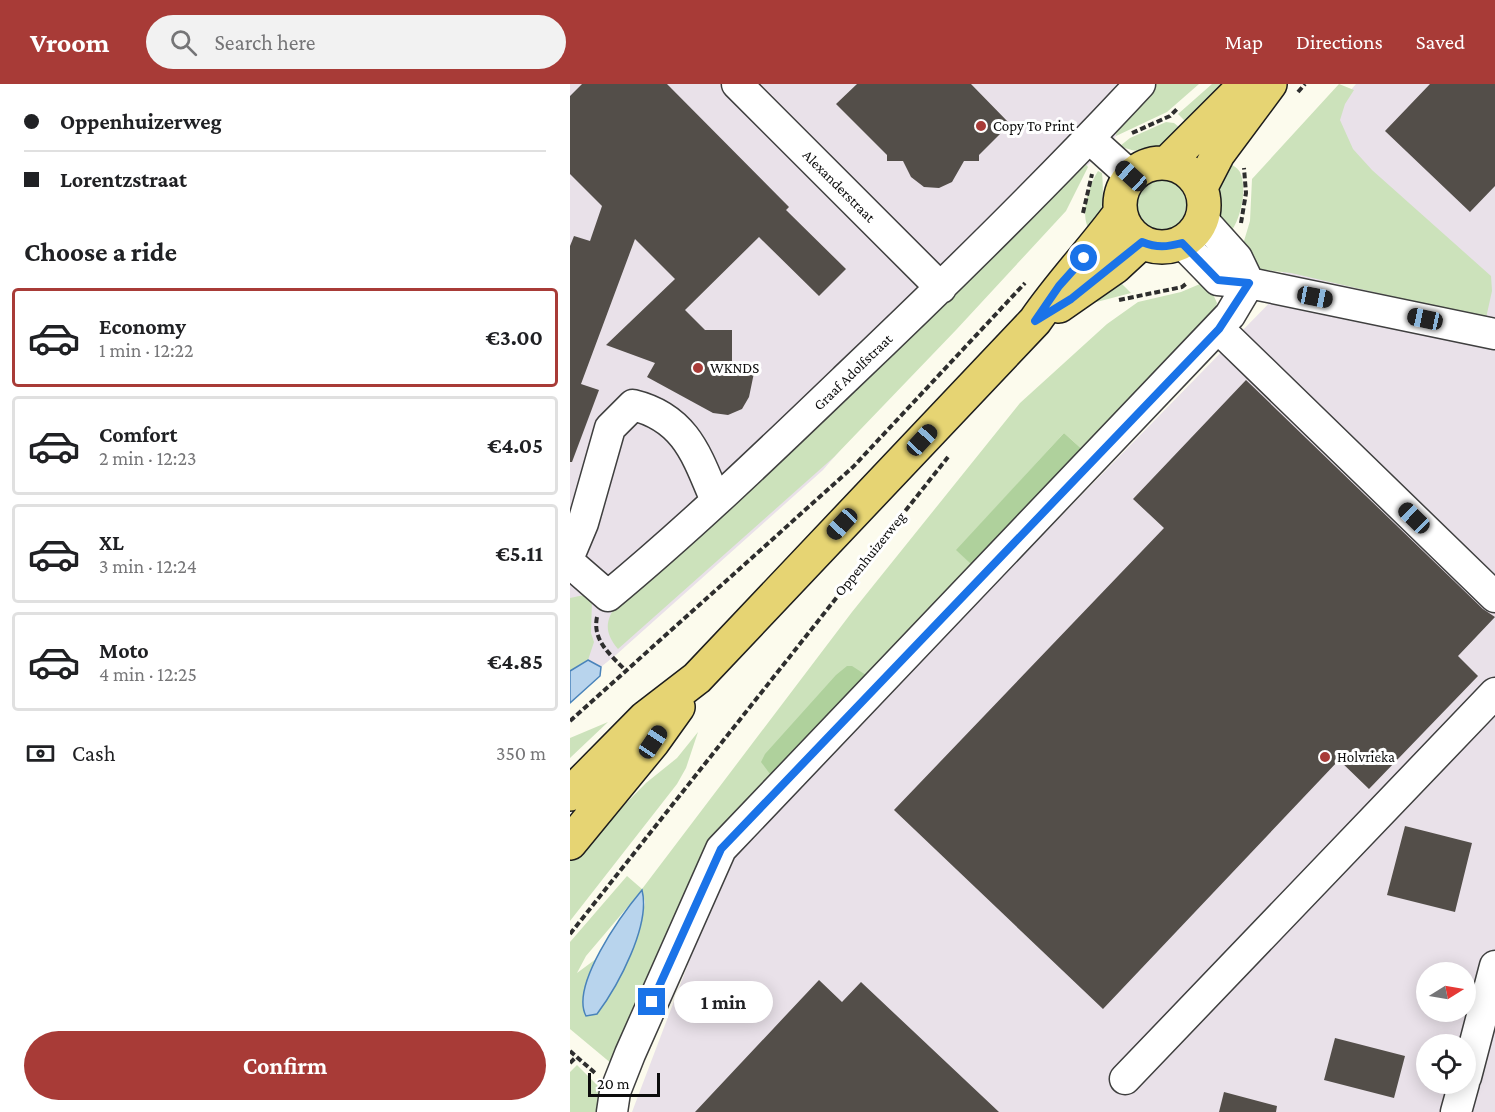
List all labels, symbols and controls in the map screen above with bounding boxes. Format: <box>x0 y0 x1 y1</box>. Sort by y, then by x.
search box <box>146 15 566 69</box>
icon: search <box>167 26 200 59</box>
text: Vroom <box>30 27 110 58</box>
text: Search here <box>215 30 315 55</box>
text: Map <box>1225 30 1263 54</box>
text: Directions <box>1296 30 1383 54</box>
text: Saved <box>1416 30 1465 54</box>
text: Oppenhuizerweg <box>60 109 222 134</box>
place label: Copy To Print <box>993 118 1075 135</box>
marker: Copy To Print <box>974 119 988 133</box>
street label: Alexanderstraat <box>800 147 879 226</box>
car <box>1112 157 1150 195</box>
text: Lorentzstraat <box>60 167 187 192</box>
text: Choose a ride <box>24 237 177 267</box>
route start <box>1070 244 1097 271</box>
car <box>1296 285 1334 309</box>
car <box>1406 306 1444 332</box>
icon: car <box>27 311 81 365</box>
text: Economy <box>99 314 186 339</box>
text: €3.00 <box>486 325 543 350</box>
street label: Graaf Adolfstraat <box>811 330 896 413</box>
text: 1 min · 12:22 <box>99 339 193 361</box>
place label: WKNDS <box>710 360 759 376</box>
marker: WKNDS <box>691 361 705 375</box>
icon: car <box>27 419 81 473</box>
car <box>903 421 941 459</box>
text: Comfort <box>99 422 177 447</box>
text: €4.05 <box>487 433 543 458</box>
text: 2 min · 12:23 <box>99 447 196 469</box>
car <box>1395 499 1433 537</box>
car <box>823 505 861 543</box>
street label: Oppenhuizerweg <box>831 509 910 600</box>
icon: car <box>27 527 81 581</box>
text: XL <box>99 530 124 555</box>
text: €5.11 <box>495 541 543 566</box>
text: 3 min · 12:24 <box>99 555 197 577</box>
icon: car <box>27 635 81 689</box>
text: Moto <box>99 638 149 663</box>
text: €4.85 <box>487 649 543 674</box>
text: 4 min · 12:25 <box>99 663 197 685</box>
car <box>635 722 671 762</box>
icon: cash <box>24 737 57 770</box>
text: Cash <box>72 741 116 766</box>
text: 350 m <box>496 742 546 764</box>
place label: Holvrieka <box>1337 749 1395 765</box>
marker: Holvrieka <box>1318 750 1332 764</box>
north arrow <box>1416 962 1476 1022</box>
map controls <box>1416 962 1476 1094</box>
callout: 1 min <box>673 981 772 1023</box>
route end <box>638 988 665 1015</box>
text: 1 min <box>701 991 746 1013</box>
button: Confirm <box>24 1031 546 1100</box>
button: locate <box>1416 1034 1476 1094</box>
scale bar <box>588 1070 660 1098</box>
text: 20 m <box>597 1075 630 1092</box>

